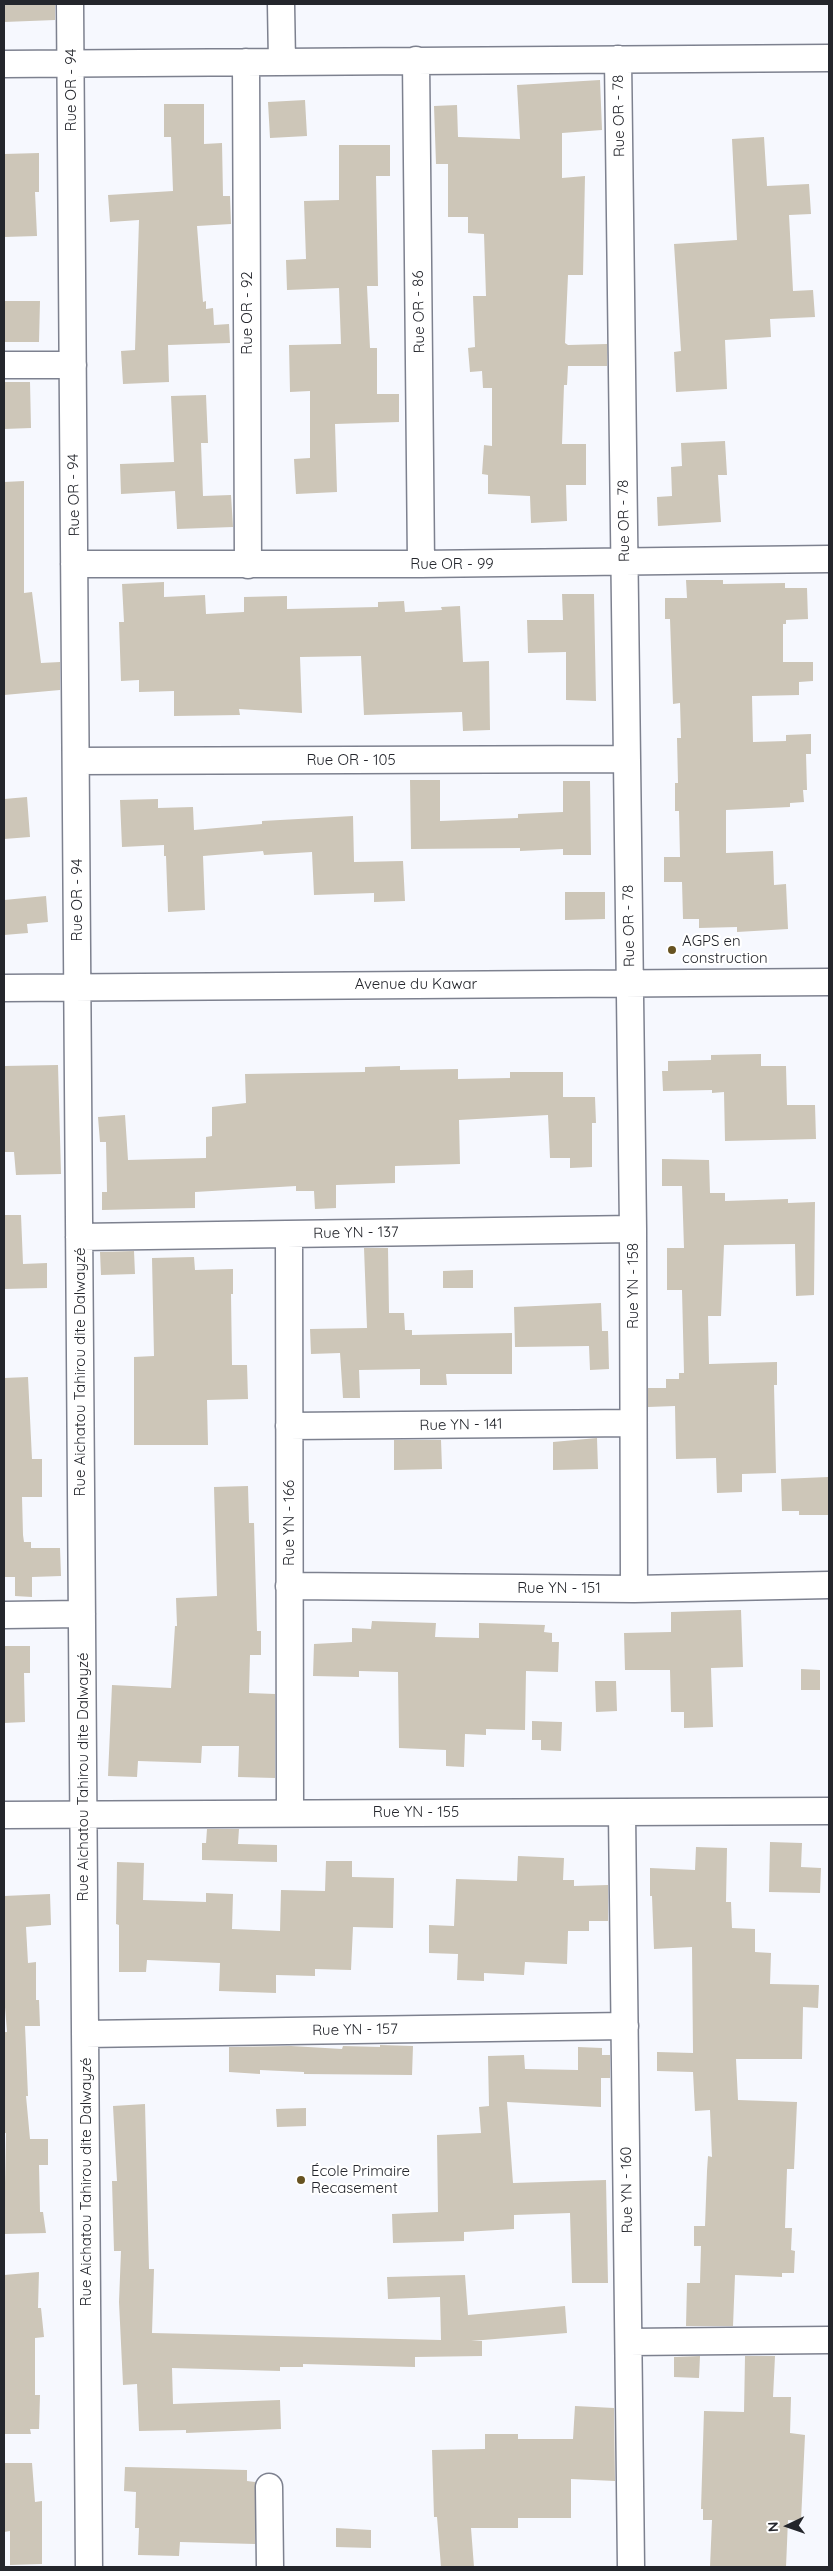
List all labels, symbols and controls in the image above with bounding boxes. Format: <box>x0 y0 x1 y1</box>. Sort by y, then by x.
street label: Rue OR - 94 <box>62 49 80 131</box>
street label: Rue OR - 78 <box>609 75 629 157</box>
street label: Rue OR - 86 <box>409 270 429 354</box>
street label: Rue OR - 92 <box>238 271 256 355</box>
street label: Rue OR - 94 <box>64 453 84 537</box>
street label: Rue OR - 78 <box>614 480 634 562</box>
street label: Rue OR - 99 <box>410 555 494 573</box>
street label: Rue OR - 105 <box>306 751 396 769</box>
street label: Rue OR - 94 <box>68 859 86 941</box>
street label: Rue OR - 78 <box>619 885 639 967</box>
place label: AGPS en construction <box>682 932 768 967</box>
marker: AGPS en construction <box>666 944 678 956</box>
street label: Avenue du Kawar <box>355 975 477 993</box>
street label: Rue YN - 137 <box>313 1223 399 1243</box>
street label: Rue YN - 158 <box>624 1243 642 1329</box>
street label: Rue Aichatou Tahirou dite Dalwayzé <box>71 1248 89 1496</box>
street label: Rue YN - 141 <box>419 1415 503 1435</box>
street label: Rue YN - 166 <box>280 1480 298 1566</box>
street label: Rue YN - 151 <box>517 1579 601 1597</box>
street label: Rue Aichatou Tahirou dite Dalwayzé <box>74 1653 92 1901</box>
street label: Rue YN - 155 <box>373 1803 459 1821</box>
street label: Rue YN - 157 <box>312 2020 398 2040</box>
street label: Rue Aichatou Tahirou dite Dalwayzé <box>77 2058 95 2306</box>
street label: Rue YN - 160 <box>617 2146 637 2234</box>
place label: École Primaire Recasement <box>311 2162 410 2197</box>
marker: École Primaire Recasement <box>295 2174 307 2186</box>
north arrow <box>763 2501 813 2551</box>
text: N <box>764 2521 782 2532</box>

